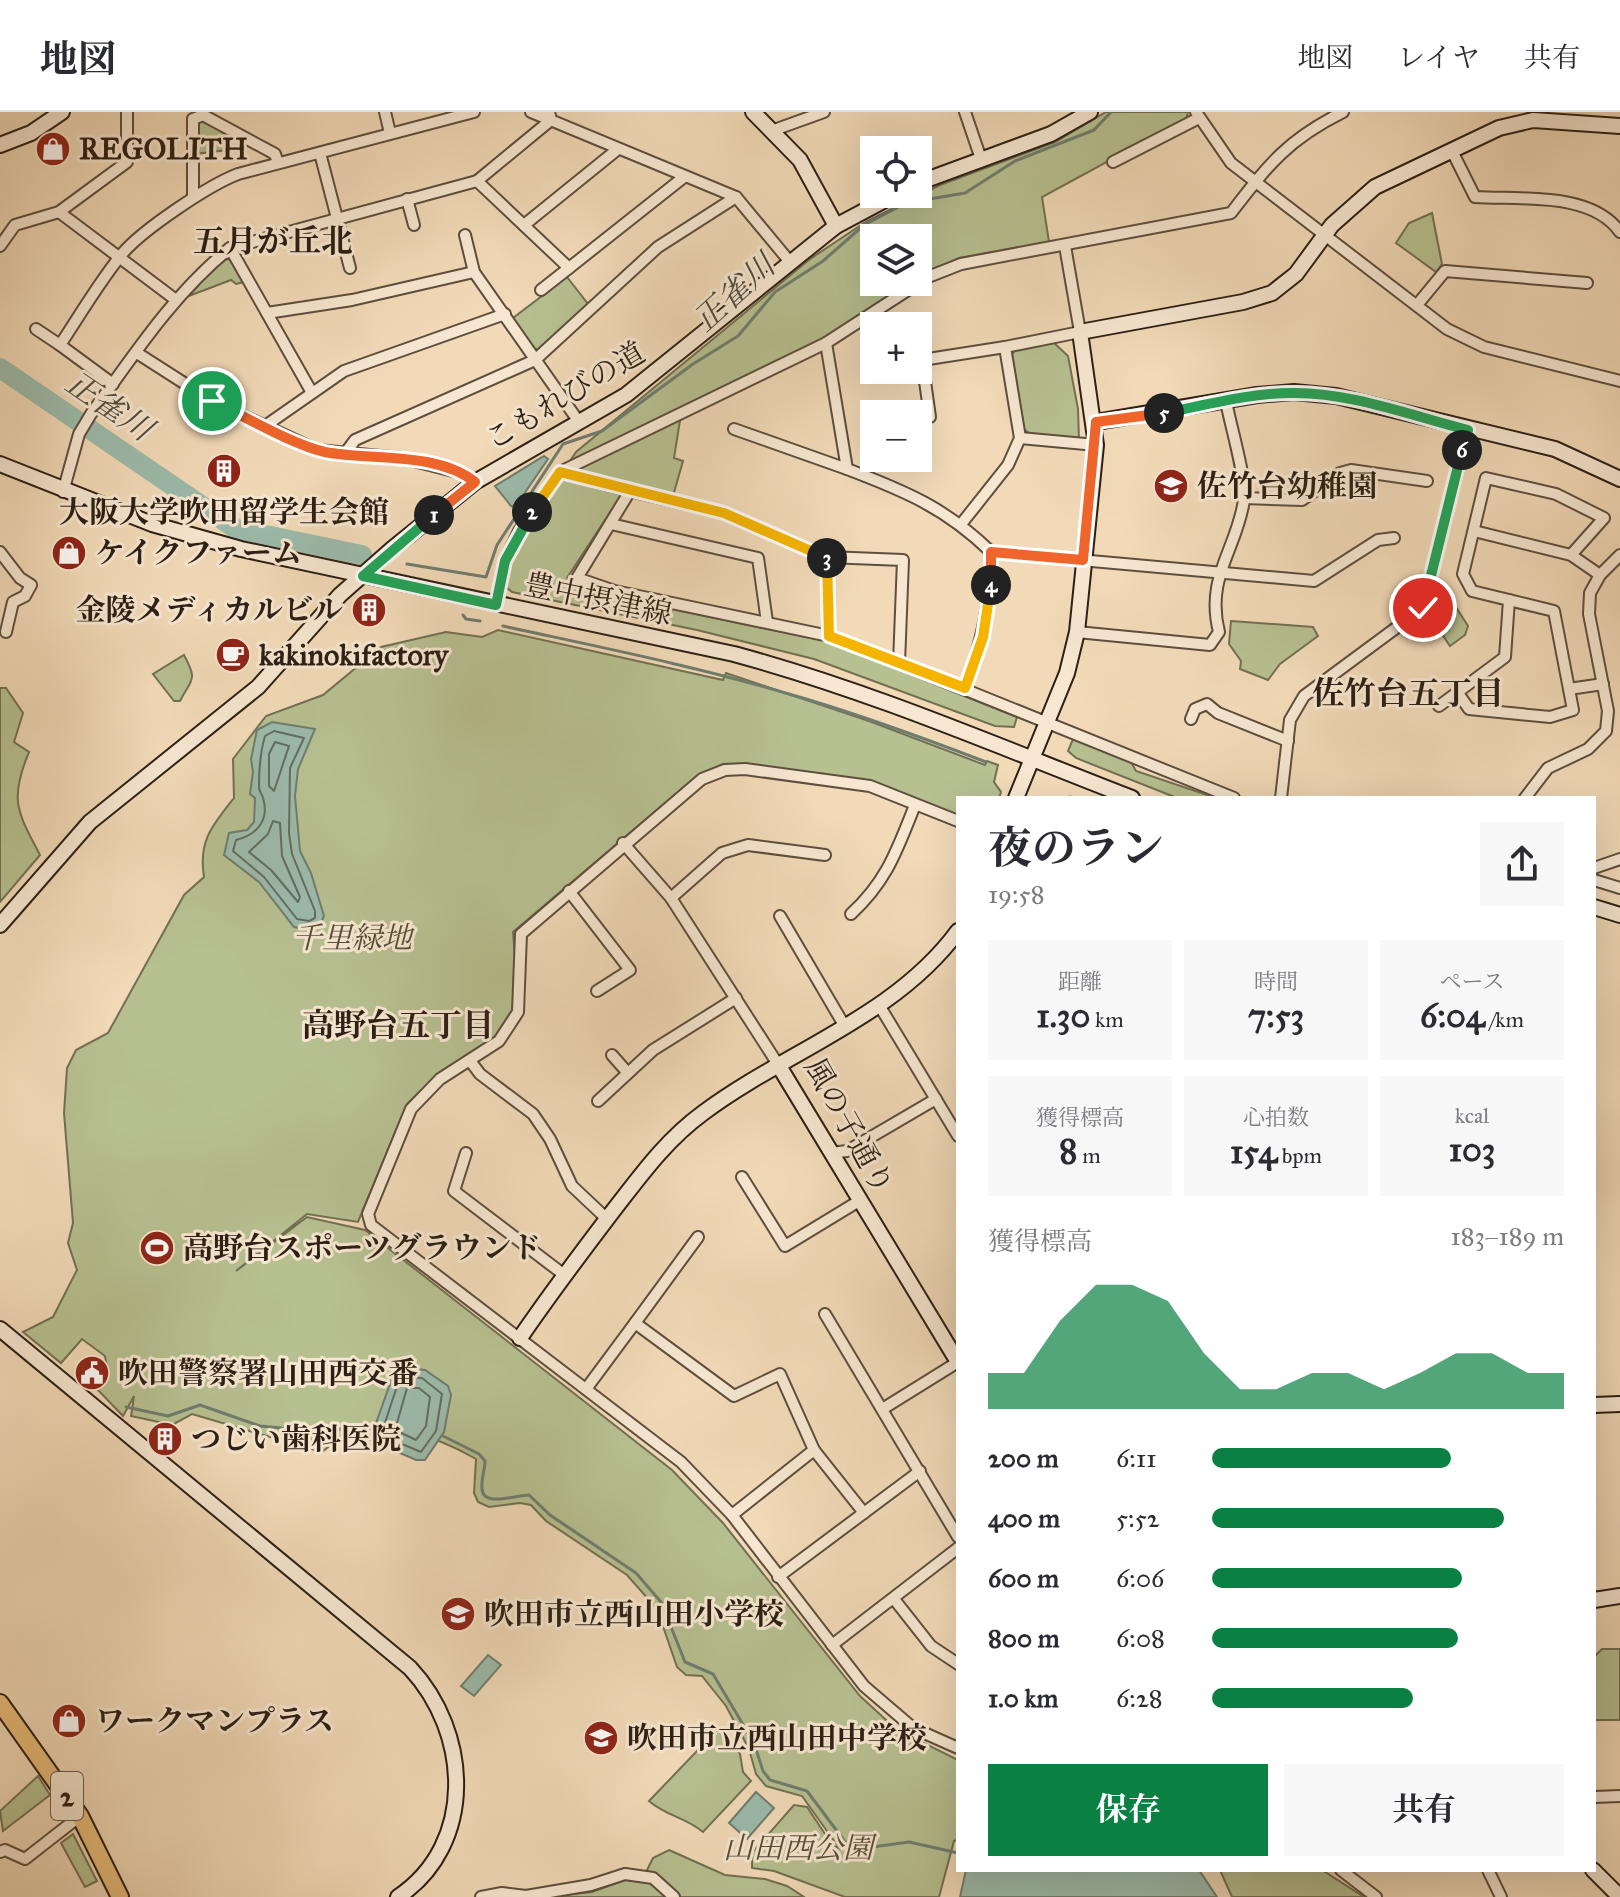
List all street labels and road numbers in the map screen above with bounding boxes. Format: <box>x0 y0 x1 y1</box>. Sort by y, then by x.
street label: こもれびの道 <box>479 334 651 458</box>
street label: 豊中摂津線 <box>521 566 675 632</box>
street label: 風の子通り <box>797 1052 901 1200</box>
road number: 2 <box>51 1772 83 1820</box>

